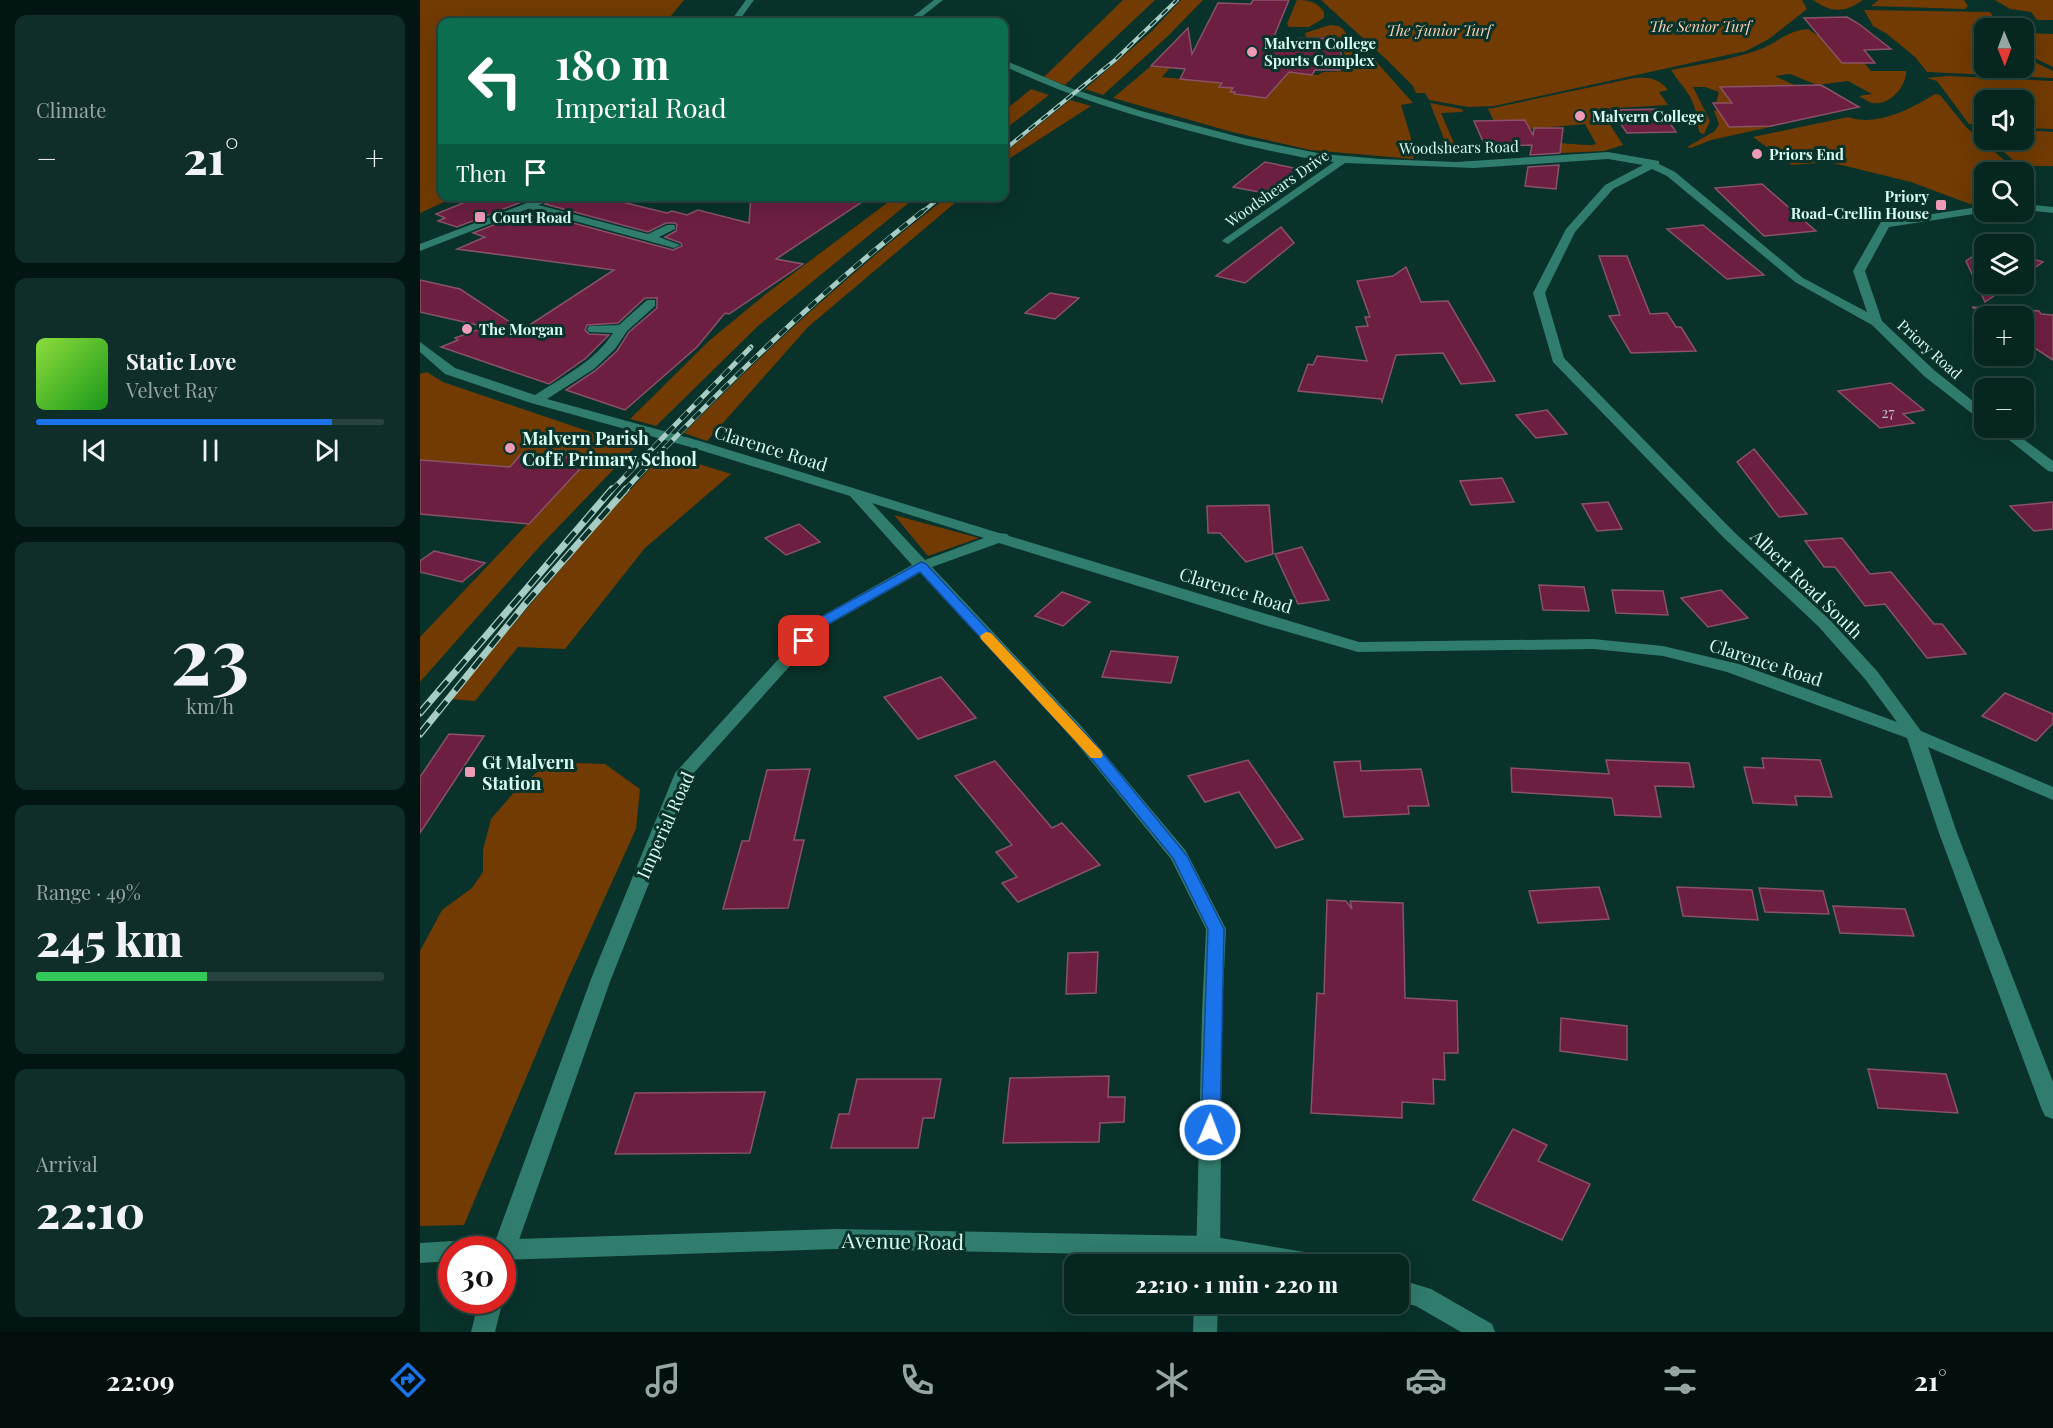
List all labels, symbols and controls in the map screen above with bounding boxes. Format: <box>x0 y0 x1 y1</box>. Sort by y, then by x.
park label: The Senior Turf <box>1649 16 1754 36</box>
north arrow <box>1974 18 2034 78</box>
map controls <box>1974 18 2034 438</box>
park label: The Junior Turf <box>1387 20 1494 40</box>
place label: Malvern College Sports Complex <box>1264 33 1377 70</box>
text: 180 m <box>555 35 670 91</box>
icon: left <box>456 42 534 120</box>
marker: Malvern College Sports Complex <box>1245 45 1259 59</box>
text: Imperial Road <box>555 89 727 125</box>
button: sound <box>1974 90 2034 150</box>
text: Climate <box>36 96 106 123</box>
place label: Malvern College <box>1592 106 1705 126</box>
marker: Malvern College <box>1573 109 1587 123</box>
text: 21° <box>183 126 239 186</box>
text: − <box>36 135 57 179</box>
text: + <box>365 135 384 179</box>
street label: Woodshears Road <box>1398 136 1519 158</box>
place label: Priors End <box>1769 144 1844 164</box>
street label: Woodshears Drive <box>1220 145 1333 232</box>
marker: Priors End <box>1750 147 1764 161</box>
icon: arrive <box>519 156 552 189</box>
text: Then <box>456 158 507 188</box>
button: search <box>1974 162 2034 222</box>
place label: Priory Road-Crellin House <box>1791 186 1929 223</box>
marker: Priory Road-Crellin House <box>1934 198 1948 212</box>
place label: Court Road <box>492 207 571 227</box>
marker: Court Road <box>473 210 487 224</box>
button: layers <box>1974 234 2034 294</box>
button: + <box>1974 306 2034 366</box>
street label: Priory Road <box>1894 315 1967 383</box>
place label: The Morgan <box>479 319 564 339</box>
marker: The Morgan <box>460 322 474 336</box>
text: Static Love <box>126 346 236 376</box>
text: Velvet Ray <box>126 376 218 403</box>
button: − <box>1974 378 2034 438</box>
house number: 27 <box>1881 402 1895 422</box>
street label: Clarence Road <box>711 419 831 477</box>
place label: Malvern Parish CofE Primary School <box>522 426 697 471</box>
icon: previous <box>78 434 111 467</box>
icon: pause <box>194 434 227 467</box>
icon: next <box>310 434 343 467</box>
marker: Malvern Parish CofE Primary School <box>503 441 517 455</box>
street label: Albert Road South <box>1745 524 1868 644</box>
street label: Clarence Road <box>1176 561 1296 619</box>
text: 23 <box>171 601 249 705</box>
pin <box>778 615 829 666</box>
icon: arrive <box>787 624 820 657</box>
street label: Clarence Road <box>1707 632 1826 692</box>
text: km/h <box>186 692 234 719</box>
place label: Gt Malvern Station <box>482 750 574 795</box>
marker: Gt Malvern Station <box>463 765 477 779</box>
street label: Imperial Road <box>631 767 699 882</box>
text: Range · 49% <box>36 878 141 905</box>
text: 245 km <box>36 908 183 968</box>
position arrow <box>1178 1098 1242 1162</box>
text: Arrival <box>36 1150 98 1177</box>
text: 22:10 <box>36 1180 145 1240</box>
street label: Avenue Road <box>841 1225 964 1255</box>
speed limit sign: 30 <box>438 1236 516 1314</box>
text: 22:10 · 1 min · 220 m <box>1135 1269 1338 1299</box>
icon: directions <box>387 1359 429 1401</box>
icon: music <box>642 1359 684 1401</box>
icon: phone <box>896 1359 938 1401</box>
icon: climate <box>1151 1359 1193 1401</box>
icon: car <box>1405 1359 1447 1401</box>
icon: filters <box>1659 1359 1701 1401</box>
text: 22:09 <box>106 1362 175 1398</box>
text: 21° <box>1914 1362 1947 1398</box>

